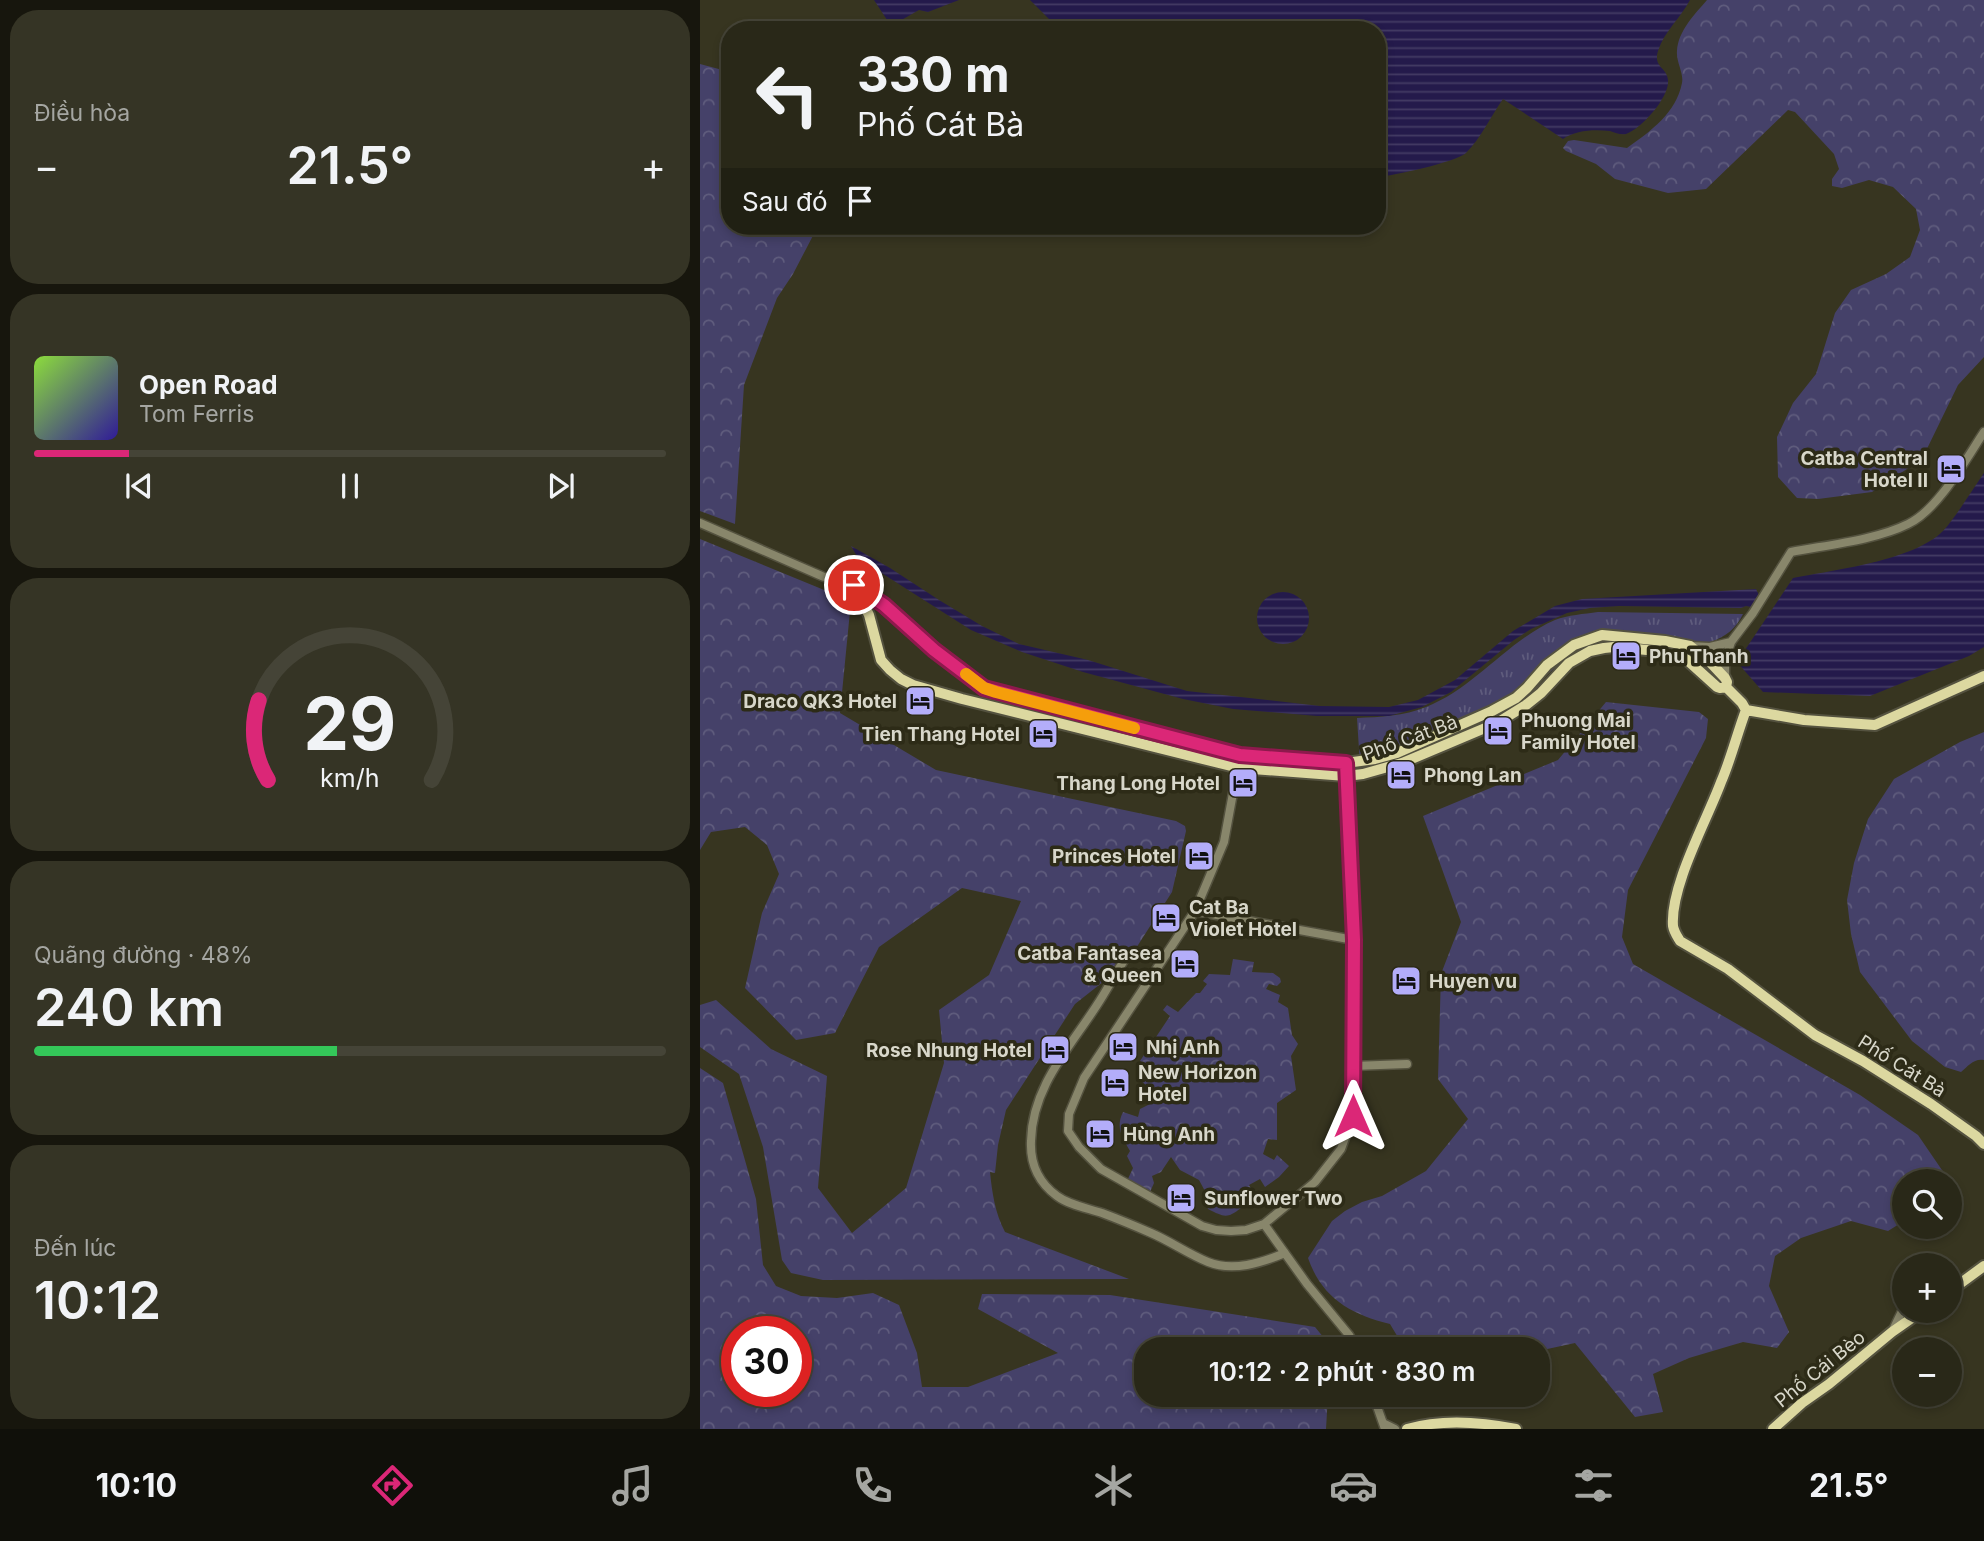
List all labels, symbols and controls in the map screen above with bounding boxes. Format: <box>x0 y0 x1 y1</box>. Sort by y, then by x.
text: 330 m <box>857 45 1010 104</box>
icon: left <box>742 49 833 140</box>
text: Điều hòa <box>34 99 130 127</box>
text: Phố Cát Bà <box>857 105 1024 144</box>
text: 21.5° <box>287 134 413 197</box>
text: − <box>34 143 59 189</box>
text: + <box>641 143 666 189</box>
icon: arrive <box>841 182 879 220</box>
text: Sau đó <box>742 186 827 217</box>
text: Open Road <box>139 369 278 400</box>
text: Tom Ferris <box>139 400 254 428</box>
place label: Catba Central Hotel II <box>1800 447 1928 492</box>
hotel icon: Catba Central Hotel II <box>1934 452 1968 486</box>
icon: previous <box>120 467 158 505</box>
icon: pause <box>331 467 369 505</box>
icon: next <box>542 467 580 505</box>
pin <box>824 555 884 615</box>
icon: arrive <box>835 566 873 604</box>
hotel icon: Phu Thanh <box>1609 639 1643 673</box>
place label: Phu Thanh <box>1649 645 1749 668</box>
text: 29 <box>303 680 397 769</box>
hotel icon: Draco QK3 Hotel <box>903 684 937 718</box>
place label: Draco QK3 Hotel <box>743 690 897 713</box>
place label: Phuong Mai Family Hotel <box>1521 709 1636 754</box>
street label: Phố Cát Bà <box>1359 710 1461 766</box>
hotel icon: Phuong Mai Family Hotel <box>1481 714 1515 748</box>
hotel icon: Tien Thang Hotel <box>1026 717 1060 751</box>
place label: Tien Thang Hotel <box>862 723 1020 746</box>
hotel icon: Phong Lan <box>1384 758 1418 792</box>
text: km/h <box>320 763 380 793</box>
place label: Phong Lan <box>1424 764 1522 787</box>
hotel icon: Thang Long Hotel <box>1226 766 1260 800</box>
place label: Thang Long Hotel <box>1056 772 1220 795</box>
hotel icon: Princes Hotel <box>1182 839 1216 873</box>
place label: Princes Hotel <box>1052 845 1176 868</box>
place label: Cat Ba Violet Hotel <box>1189 896 1297 941</box>
hotel icon: Cat Ba Violet Hotel <box>1149 901 1183 935</box>
text: Quãng đường · 48% <box>34 941 252 969</box>
place label: Catba Fantasea & Queen <box>1017 942 1162 987</box>
hotel icon: Catba Fantasea & Queen <box>1168 947 1202 981</box>
hotel icon: Huyen vu <box>1389 964 1423 998</box>
place label: Huyen vu <box>1429 970 1517 993</box>
text: 240 km <box>34 976 224 1039</box>
hotel icon: Nhị Anh <box>1106 1030 1140 1064</box>
street label: Phố Cát Bà <box>1854 1030 1950 1102</box>
hotel icon: Rose Nhung Hotel <box>1038 1033 1072 1067</box>
place label: Nhị Anh <box>1146 1036 1220 1059</box>
place label: Rose Nhung Hotel <box>866 1039 1032 1062</box>
place label: New Horizon Hotel <box>1138 1061 1257 1106</box>
hotel icon: New Horizon Hotel <box>1098 1066 1132 1100</box>
position arrow <box>1316 1079 1390 1153</box>
hotel icon: Hùng Anh <box>1083 1117 1117 1151</box>
place label: Hùng Anh <box>1123 1123 1215 1146</box>
map controls <box>1892 1169 1962 1407</box>
button: search <box>1892 1169 1962 1239</box>
hotel icon: Sunflower Two <box>1164 1181 1198 1215</box>
place label: Sunflower Two <box>1204 1187 1343 1210</box>
text: Đến lúc <box>34 1234 116 1262</box>
button: + <box>1892 1253 1962 1323</box>
text: 10:12 <box>34 1269 161 1332</box>
speed limit sign: 30 <box>721 1316 812 1407</box>
street label: Phố Cái Bèo <box>1770 1326 1870 1412</box>
button: − <box>1892 1337 1962 1407</box>
text: 10:12 · 2 phút · 830 m <box>1209 1356 1475 1387</box>
icon: directions <box>368 1461 417 1510</box>
icon: music <box>608 1461 657 1510</box>
icon: phone <box>848 1461 897 1510</box>
icon: climate <box>1089 1461 1138 1510</box>
icon: car <box>1329 1461 1378 1510</box>
icon: filters <box>1569 1461 1618 1510</box>
text: 10:10 <box>96 1466 177 1505</box>
text: 21.5° <box>1809 1466 1888 1505</box>

